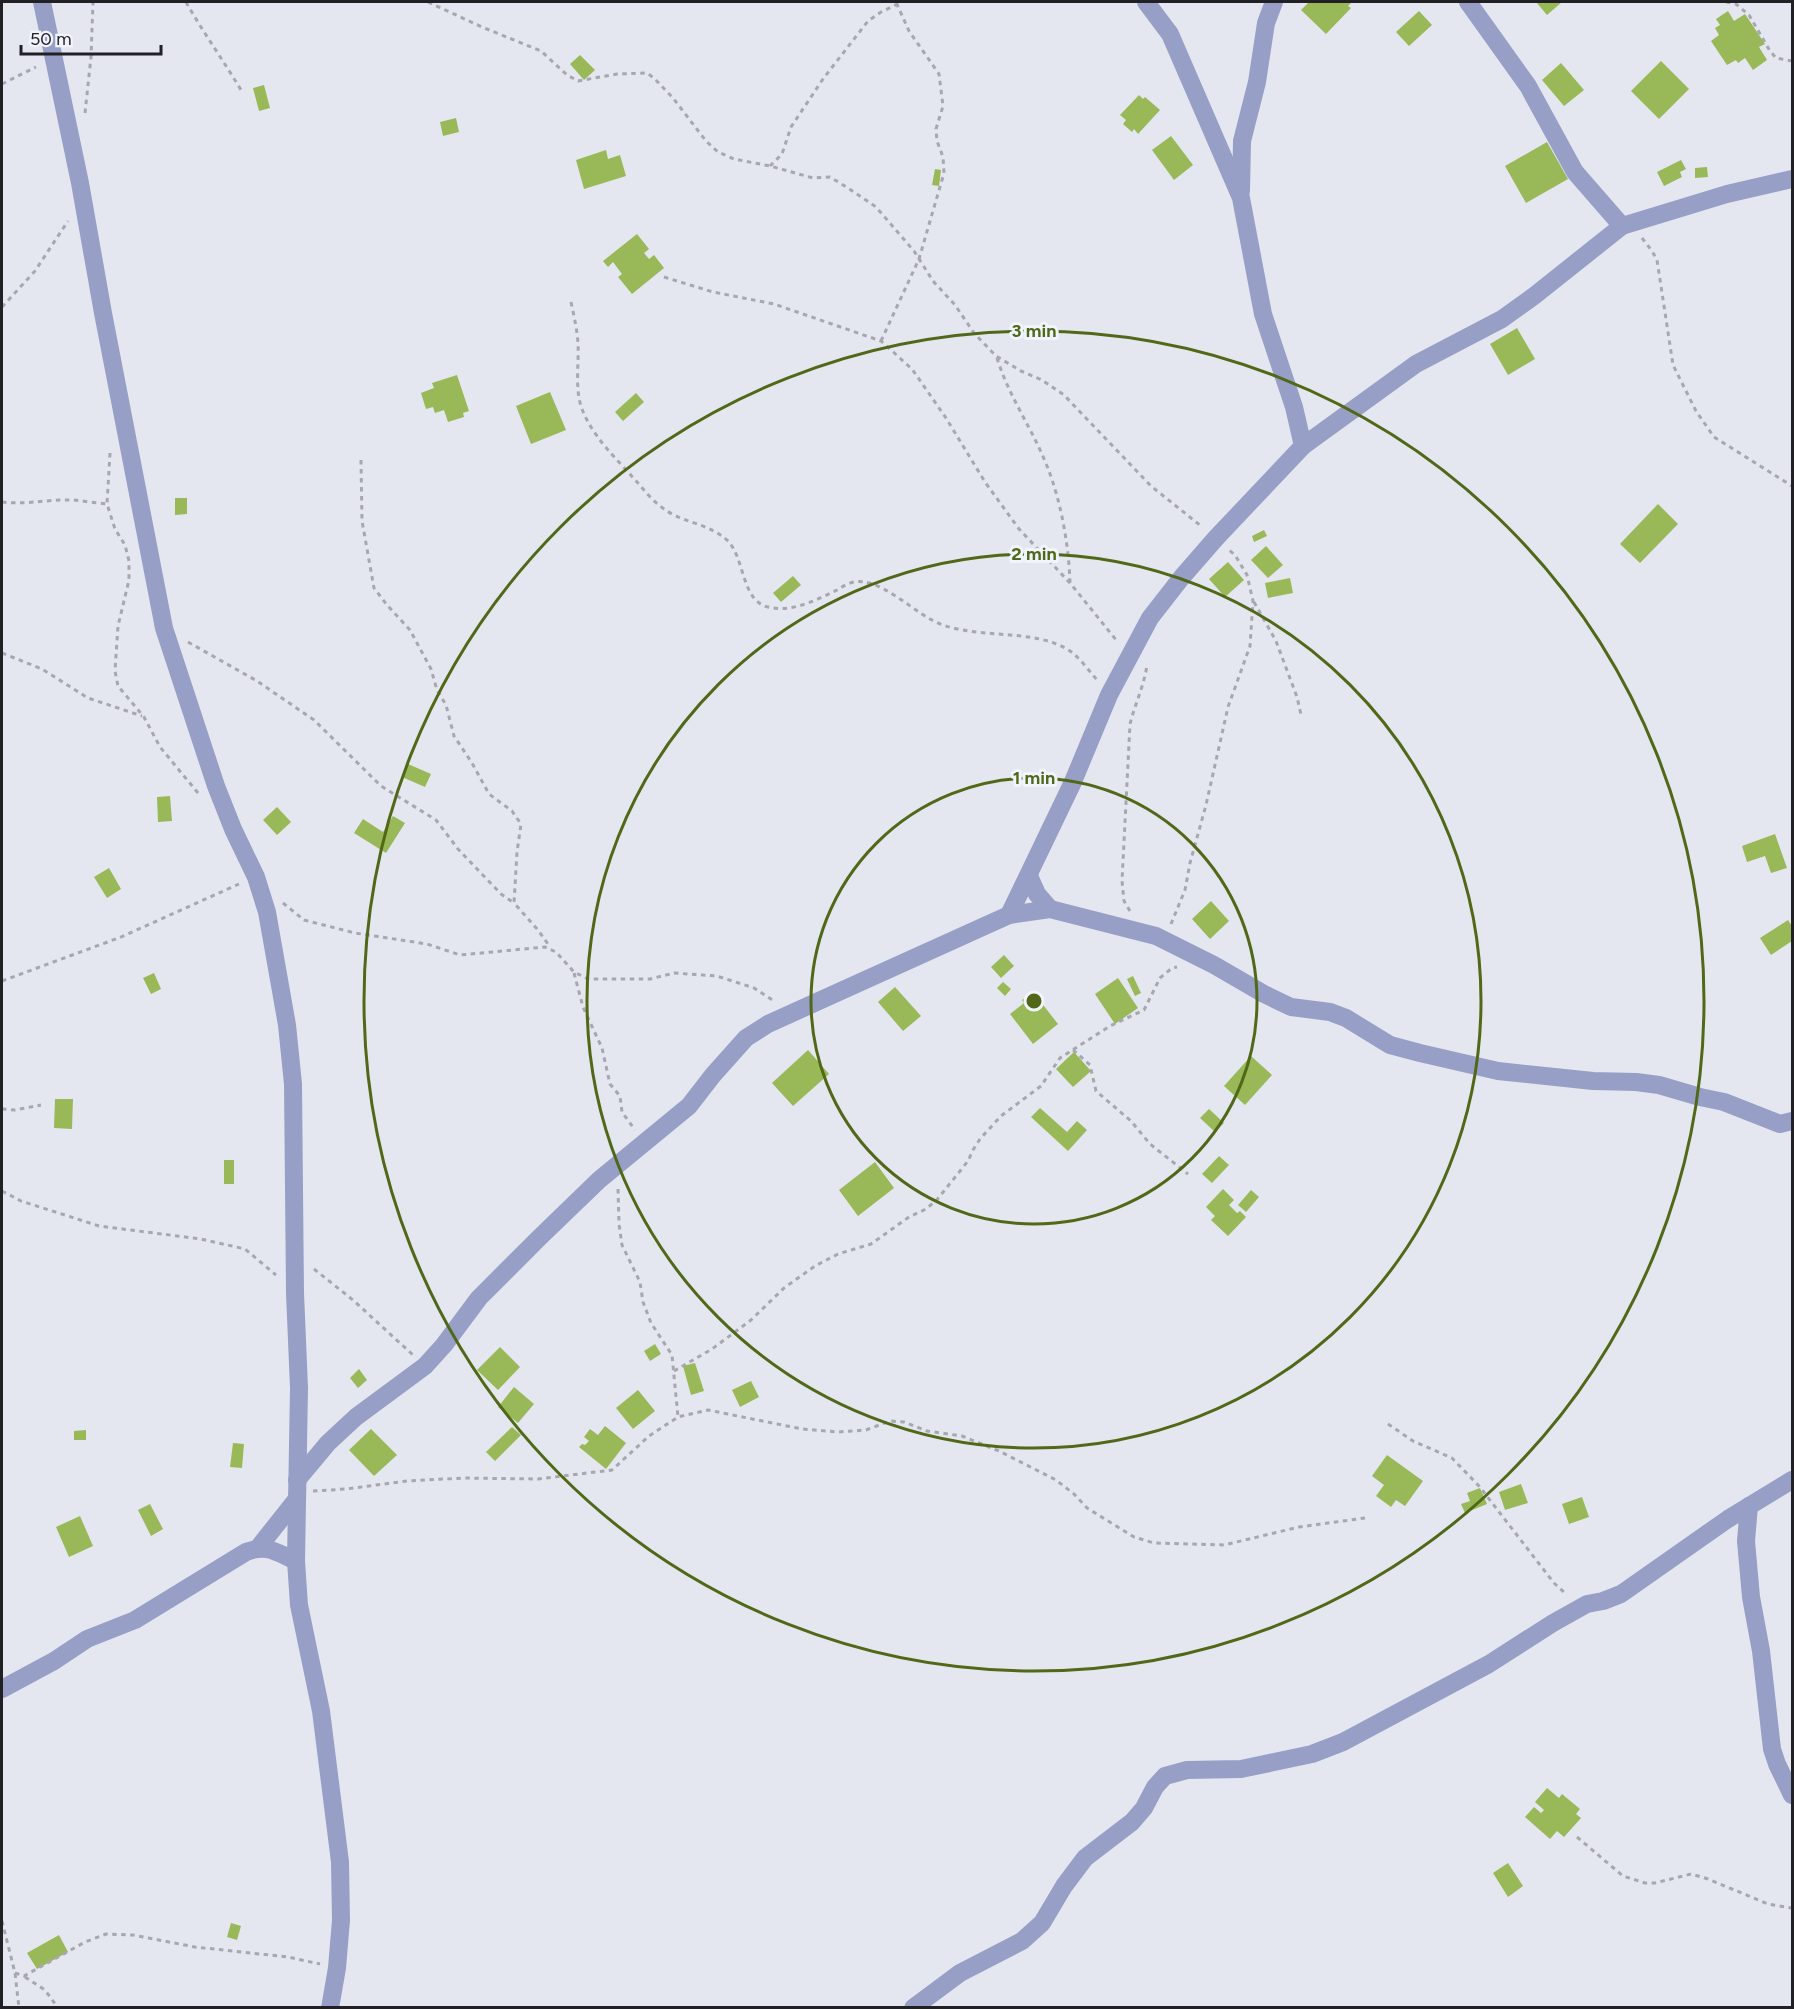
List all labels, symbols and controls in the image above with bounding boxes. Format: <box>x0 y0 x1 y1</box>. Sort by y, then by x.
scale bar <box>21 18 160 56</box>
text: 50 m <box>30 28 72 50</box>
text: 3 min <box>1012 320 1056 342</box>
text: 2 min <box>1011 543 1057 565</box>
text: 1 min <box>1013 767 1055 789</box>
centre of rings <box>1024 991 1044 1011</box>

